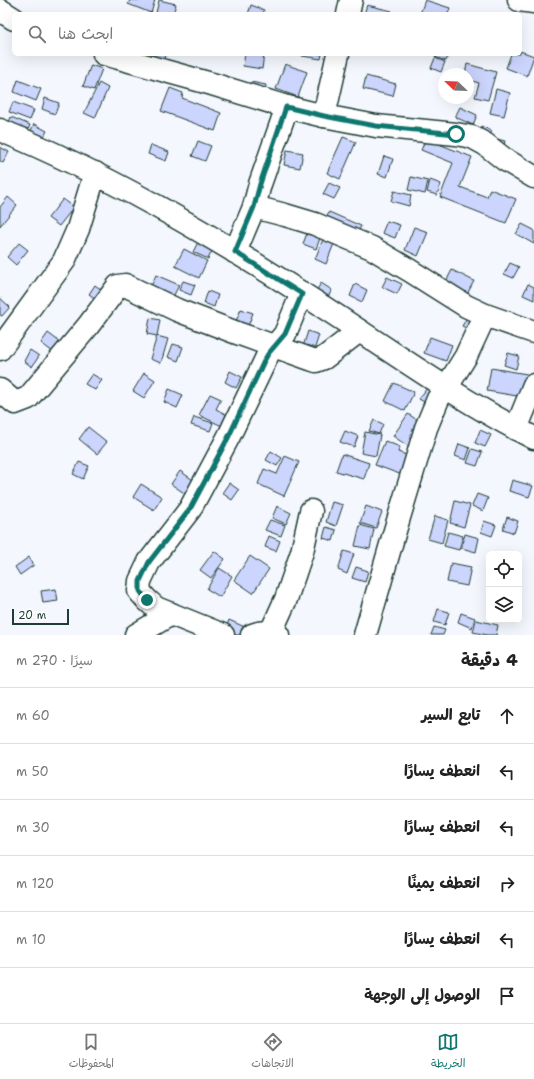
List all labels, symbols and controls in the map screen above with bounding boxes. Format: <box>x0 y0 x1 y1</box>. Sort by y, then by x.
search box <box>12 12 522 56</box>
icon: search <box>26 23 48 45</box>
text: ابحث هنا <box>58 24 113 44</box>
north arrow <box>438 68 474 104</box>
route start <box>447 125 465 143</box>
map controls <box>486 551 522 623</box>
button: locate <box>486 551 522 587</box>
button: layers <box>486 587 522 623</box>
route end <box>138 591 156 609</box>
scale bar <box>12 607 69 626</box>
text: 20 m <box>18 608 46 623</box>
text: 4 دقيقة <box>461 649 518 671</box>
text: سيرًا · 270 m <box>16 652 93 669</box>
text: تابع السير <box>421 705 480 725</box>
icon: ahead <box>496 705 518 727</box>
text: 60 m <box>16 707 50 724</box>
text: انعطف يسارًا <box>404 761 480 781</box>
icon: left <box>496 761 518 783</box>
text: 50 m <box>16 763 49 780</box>
text: انعطف يسارًا <box>404 817 480 837</box>
icon: left <box>496 817 518 839</box>
text: 30 m <box>16 819 50 836</box>
text: انعطف يمينًا <box>408 873 480 893</box>
icon: right <box>496 873 518 895</box>
text: 120 m <box>16 875 54 892</box>
text: انعطف يسارًا <box>404 929 480 949</box>
icon: left <box>496 929 518 951</box>
text: 10 m <box>16 931 46 948</box>
text: الوصول إلى الوجهة <box>364 985 480 1005</box>
icon: arrive <box>496 985 518 1007</box>
tab: المحفوظات <box>69 1031 114 1073</box>
tab: الاتجاهات <box>251 1031 294 1073</box>
tab: الخريطة <box>431 1031 465 1073</box>

